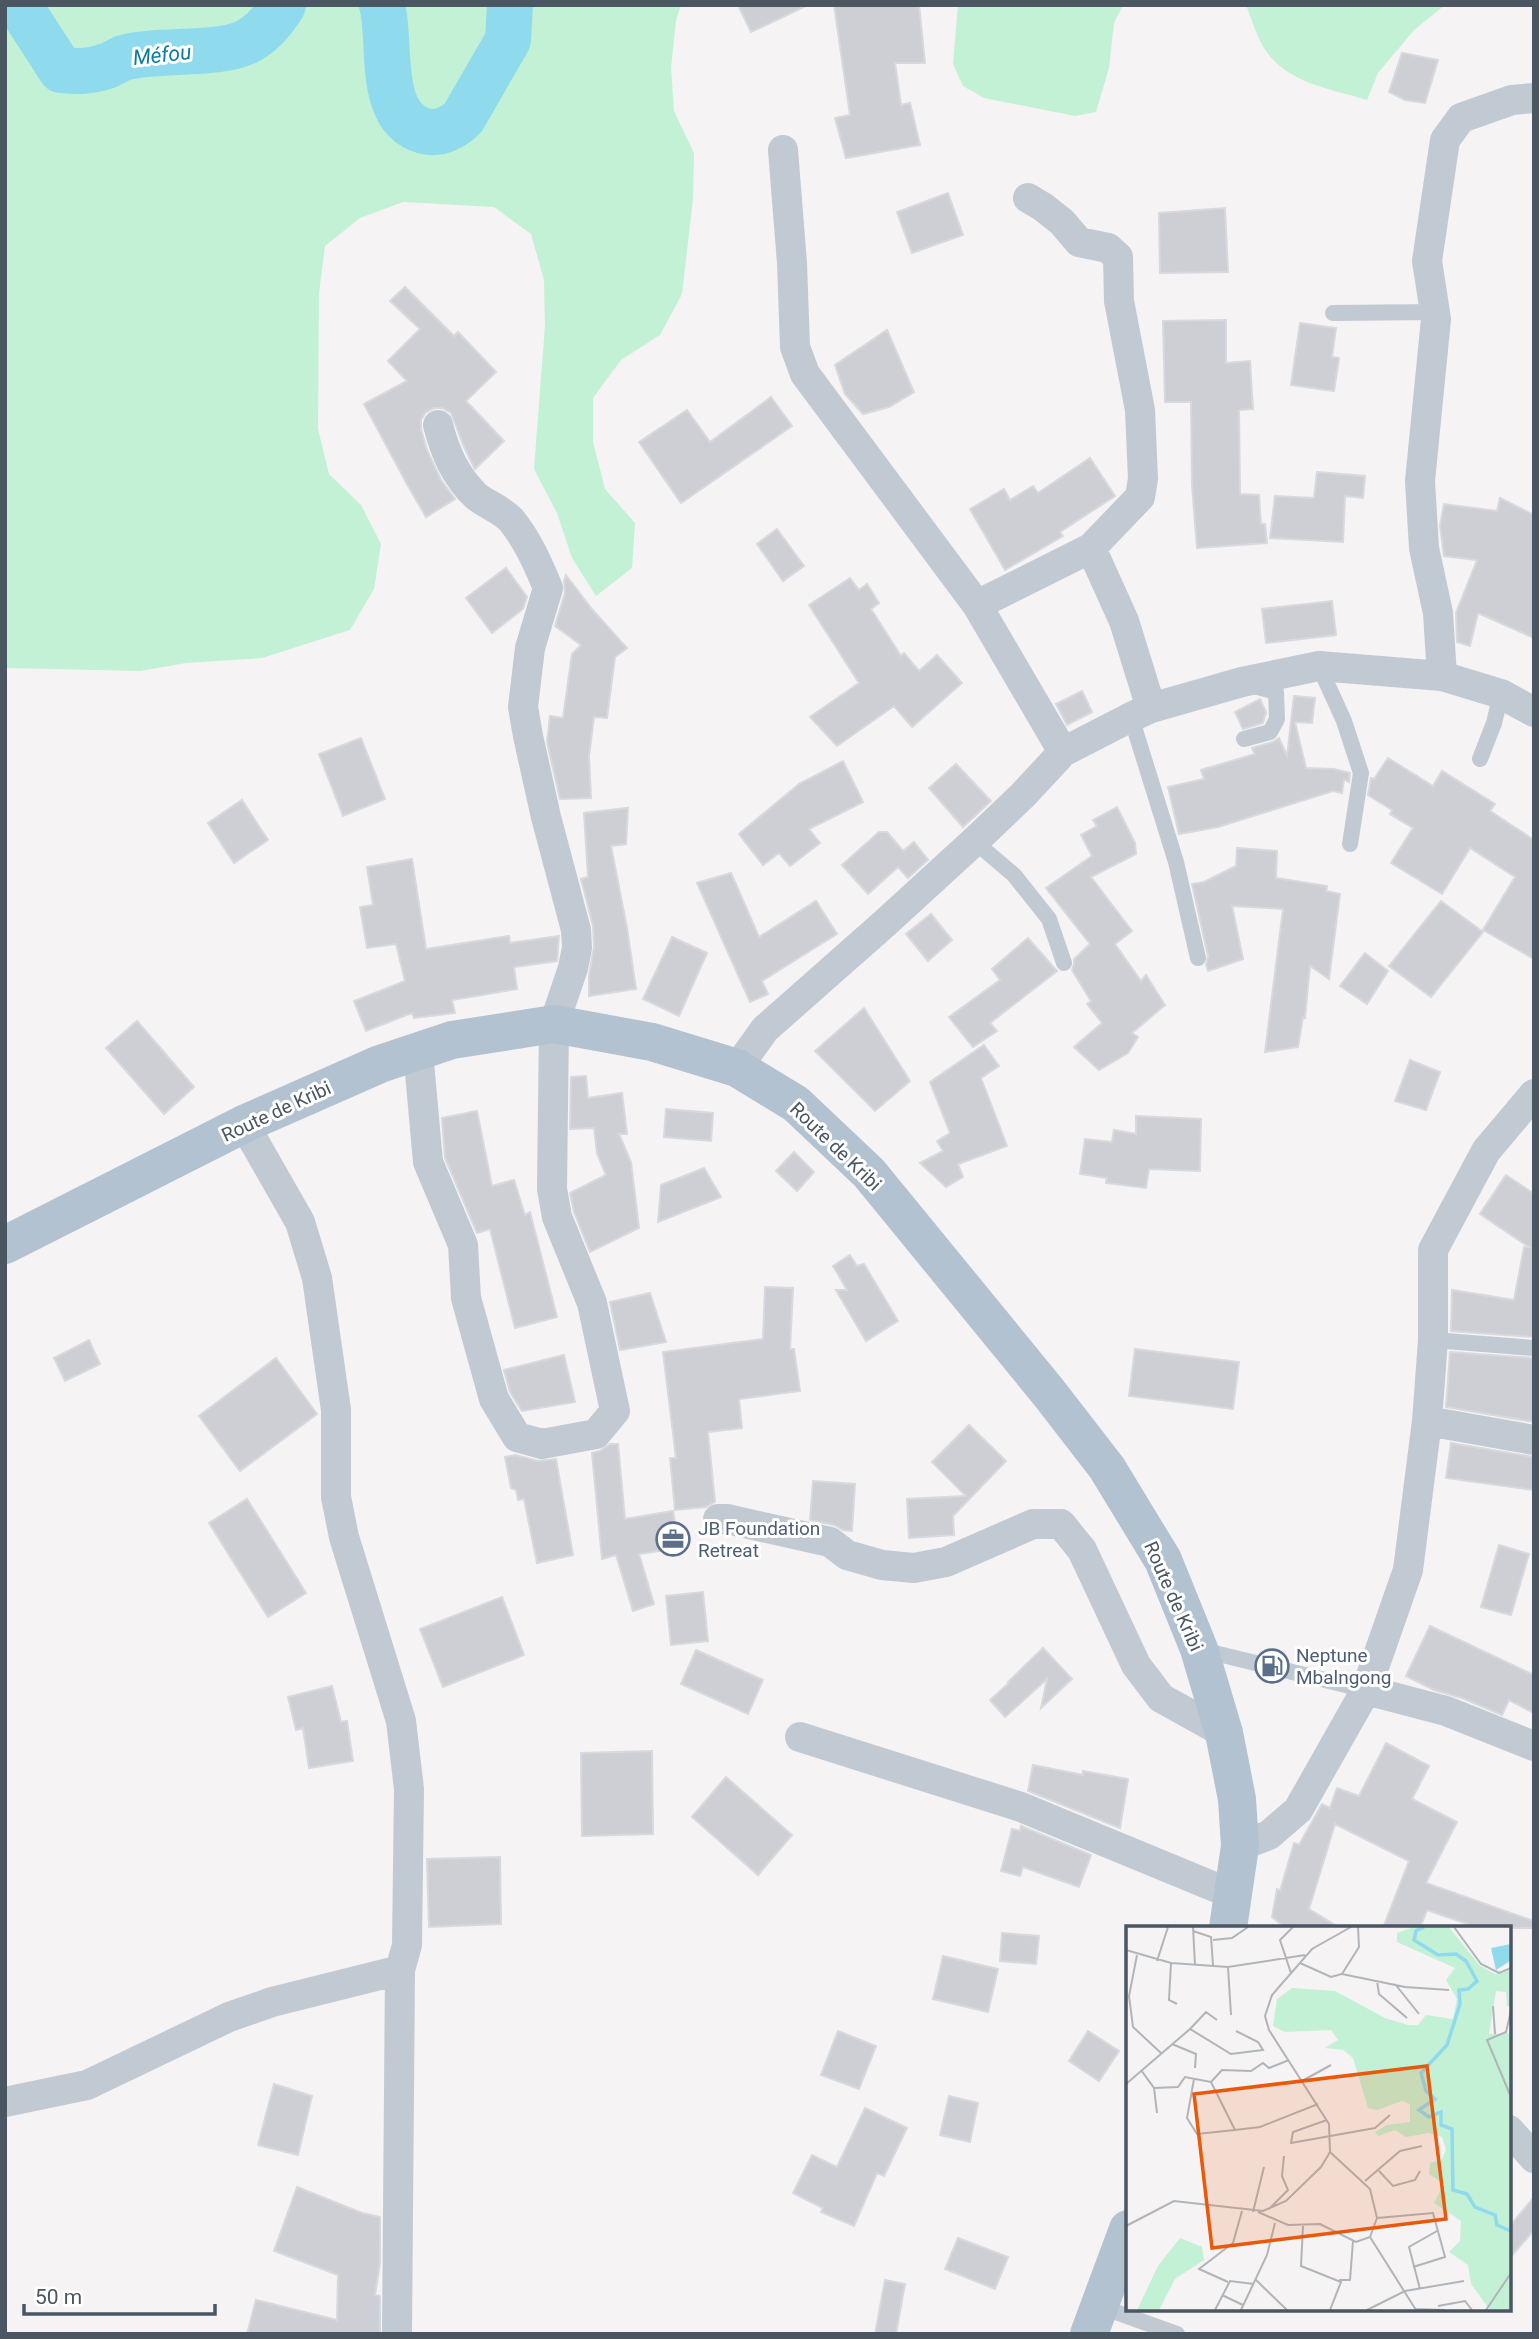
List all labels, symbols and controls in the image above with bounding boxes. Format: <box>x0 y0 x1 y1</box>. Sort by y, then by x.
water label: Méfou <box>132 40 192 70</box>
street label: Route de Kribi <box>218 1076 334 1147</box>
street label: Route de Kribi <box>785 1097 886 1196</box>
place label: JB Foundation Retreat <box>698 1517 820 1562</box>
office icon: JB Foundation Retreat <box>654 1520 692 1558</box>
street label: Route de Kribi <box>1139 1538 1208 1655</box>
place label: Neptune Mbalngong <box>1296 1644 1391 1689</box>
fuel station icon: Neptune Mbalngong <box>1253 1647 1291 1685</box>
inset map <box>1126 1926 1511 2311</box>
scale bar <box>24 2272 215 2316</box>
text: 50 m <box>35 2285 82 2309</box>

